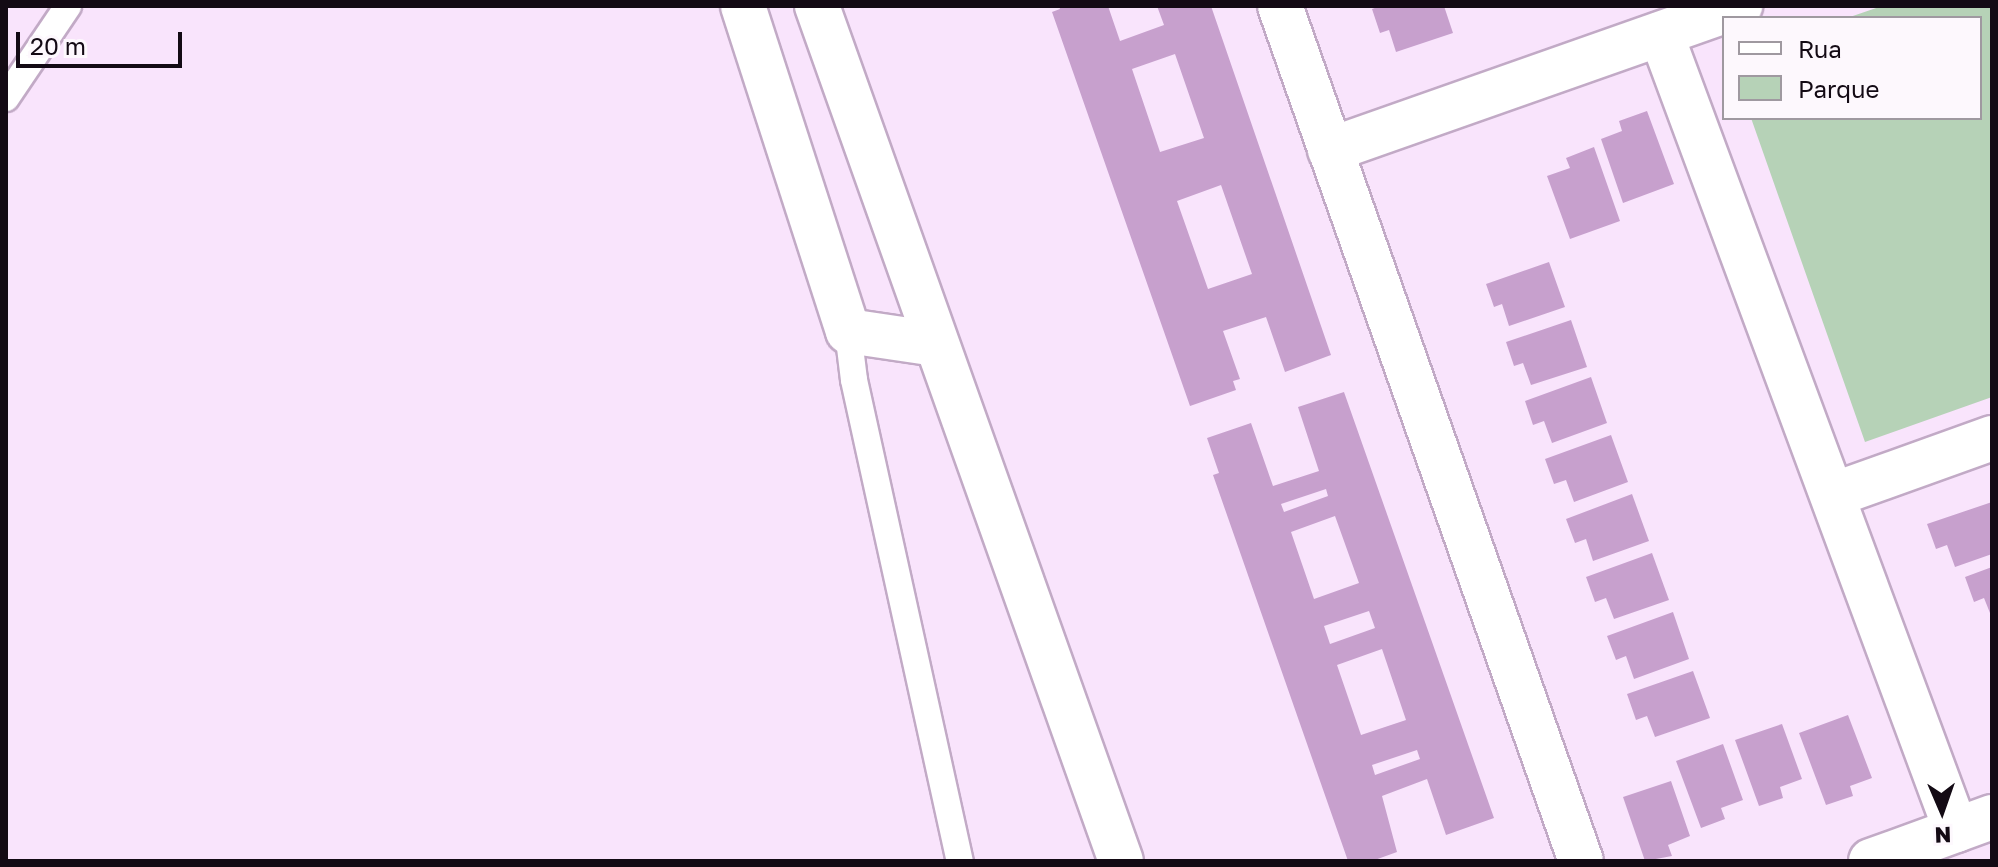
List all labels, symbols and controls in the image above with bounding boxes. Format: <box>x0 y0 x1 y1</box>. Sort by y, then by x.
scale bar <box>20 16 186 66</box>
legend <box>1722 16 1982 120</box>
text: 20 m <box>30 31 86 60</box>
text: Rua <box>1798 34 1842 63</box>
text: Parque <box>1798 74 1879 103</box>
north arrow <box>1902 771 1982 851</box>
text: N <box>1934 822 1952 849</box>

